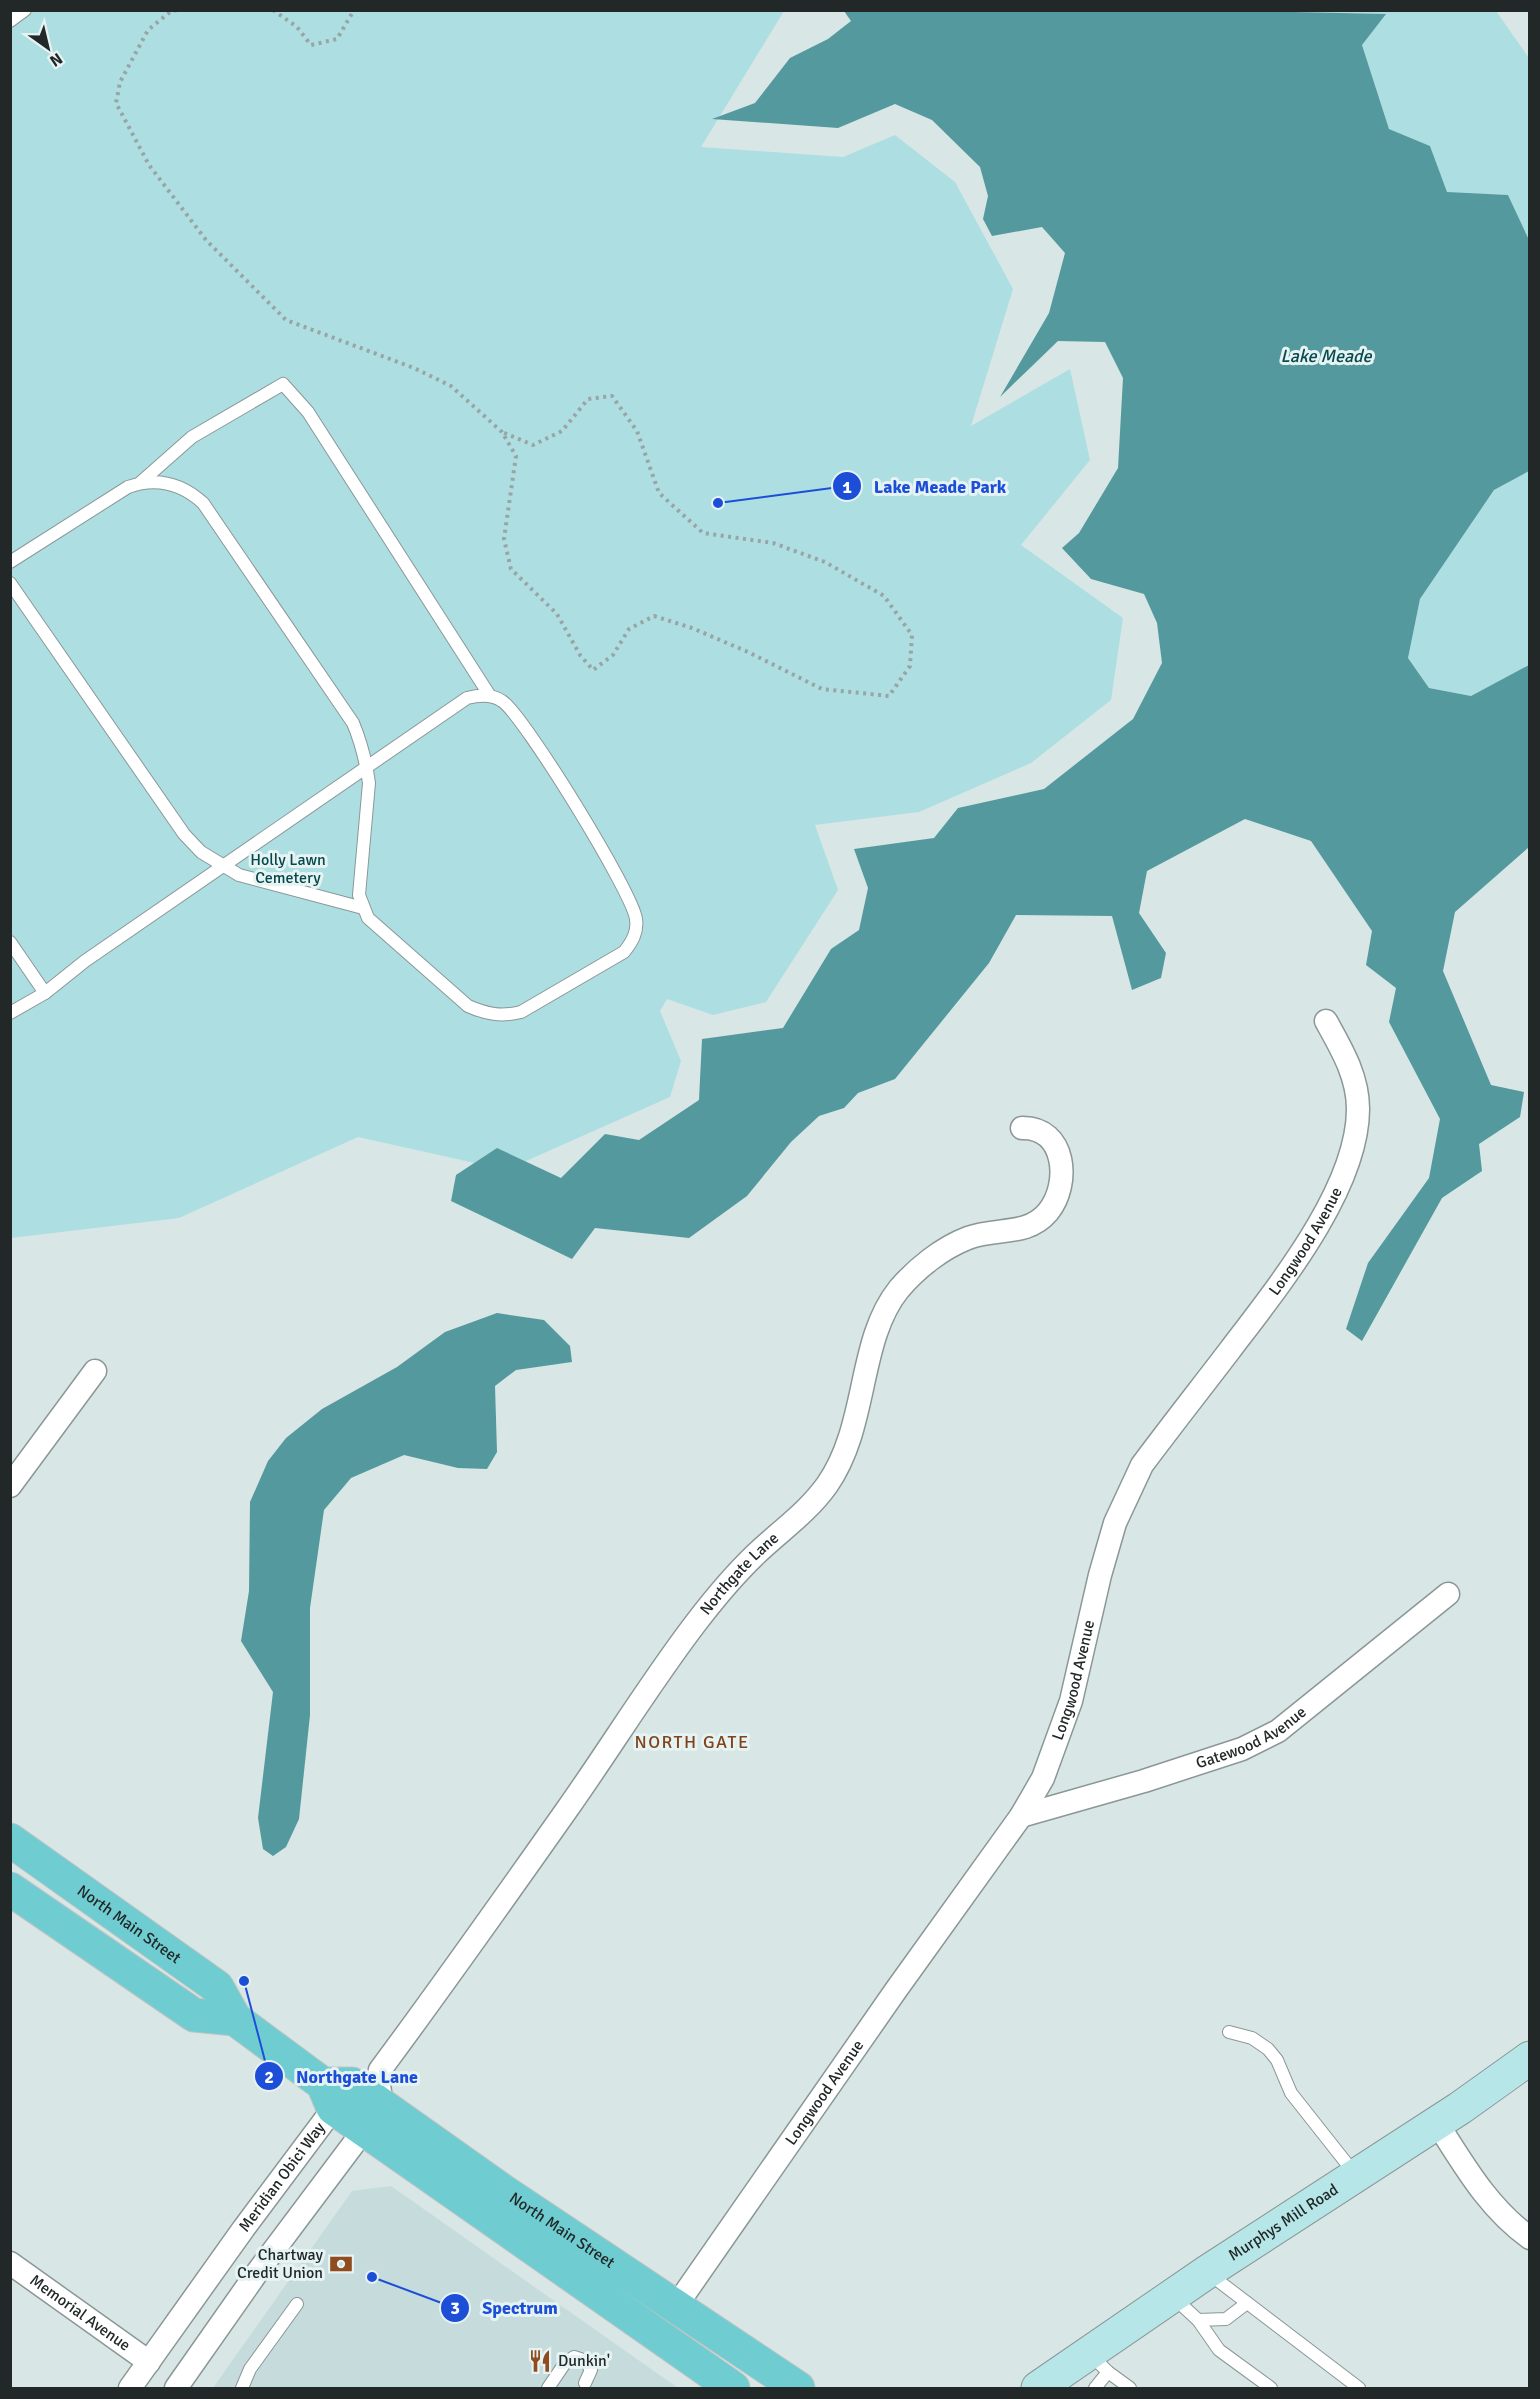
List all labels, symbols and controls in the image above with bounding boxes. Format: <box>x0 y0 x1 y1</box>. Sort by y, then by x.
north arrow <box>18 18 78 78</box>
text: N <box>46 48 66 71</box>
water label: Lake Meade <box>1280 345 1373 367</box>
callout: Lake Meade Park <box>832 468 1018 504</box>
text: 1 <box>842 476 852 498</box>
text: Lake Meade Park <box>874 476 1007 498</box>
park label: Holly Lawn Cemetery <box>250 850 326 888</box>
street label: Longwood Avenue <box>1265 1184 1347 1299</box>
street label: Northgate Lane <box>696 1528 783 1619</box>
street label: Longwood Avenue <box>1048 1618 1099 1743</box>
street label: Gatewood Avenue <box>1193 1702 1310 1773</box>
district label: NORTH GATE <box>634 1731 750 1753</box>
street label: North Main Street <box>73 1881 185 1968</box>
street label: Longwood Avenue <box>781 2036 868 2149</box>
callout: Northgate Lane <box>254 2058 430 2094</box>
text: 2 <box>264 2066 274 2088</box>
text: Northgate Lane <box>296 2066 418 2088</box>
street label: Meridian Obici Way <box>235 2118 330 2236</box>
street label: Murphys Mill Road <box>1225 2180 1342 2265</box>
street label: North Main Street <box>505 2188 619 2273</box>
place label: Chartway Credit Union <box>237 2245 324 2283</box>
bank icon: Chartway Credit Union <box>328 2251 354 2277</box>
street label: Memorial Avenue <box>26 2270 134 2356</box>
callout: Spectrum <box>440 2290 569 2326</box>
text: 3 <box>450 2297 460 2319</box>
text: Spectrum <box>482 2297 558 2319</box>
restaurant icon: Dunkin' <box>527 2348 553 2374</box>
place label: Dunkin' <box>558 2351 610 2371</box>

